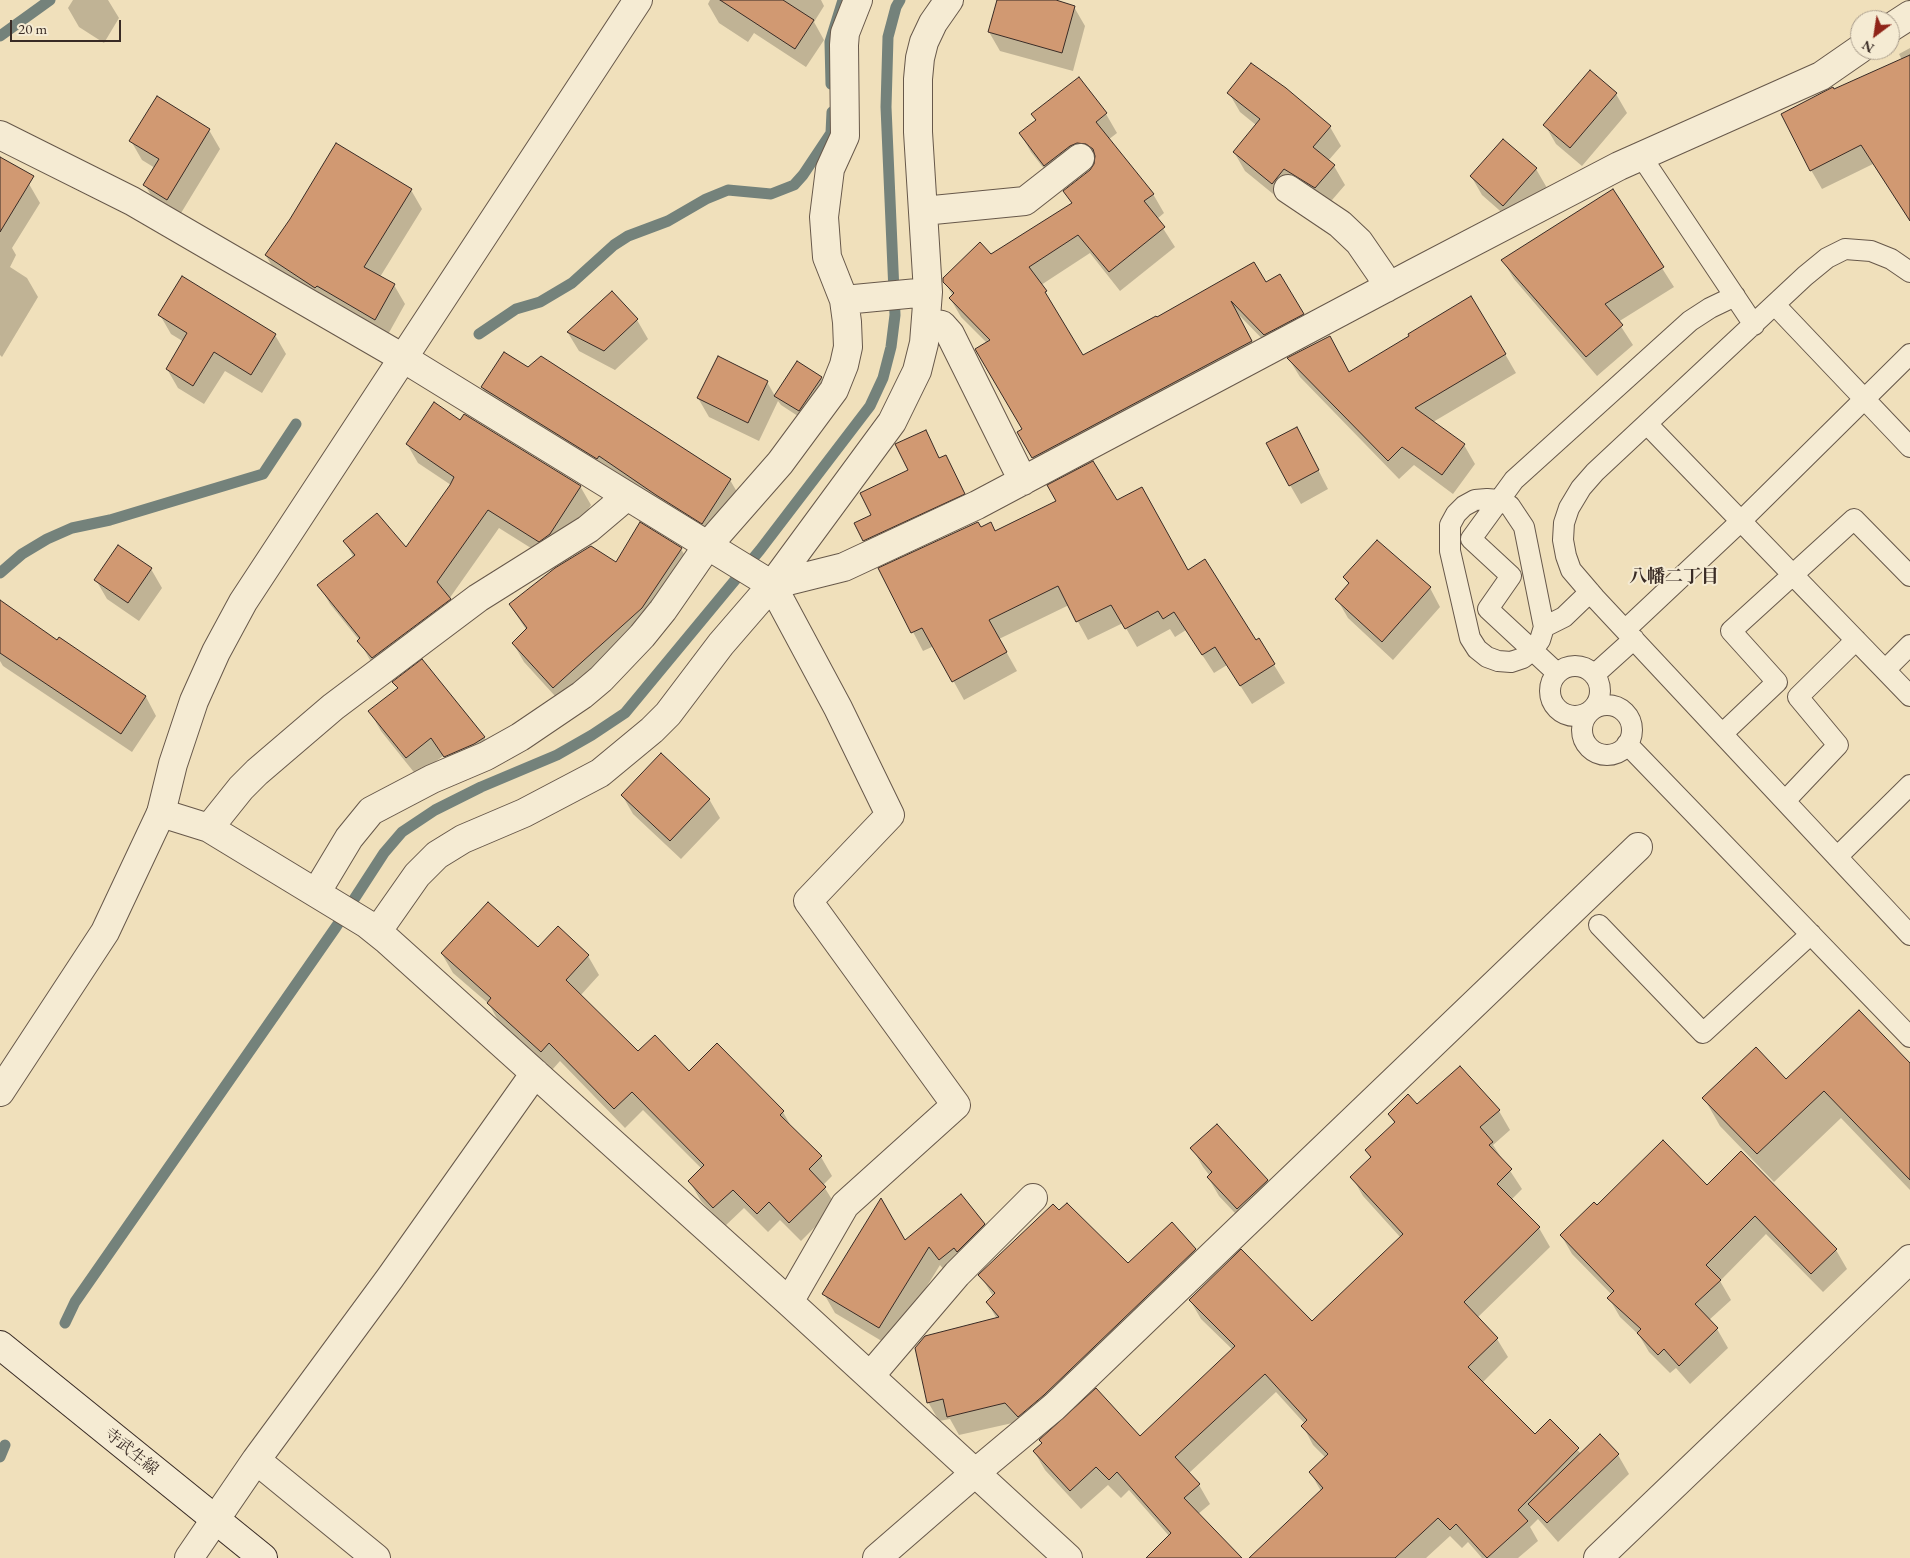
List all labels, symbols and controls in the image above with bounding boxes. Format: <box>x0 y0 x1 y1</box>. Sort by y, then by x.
scale bar <box>12 10 124 42</box>
north arrow <box>1850 10 1900 60</box>
text: 20 m <box>18 19 47 38</box>
text: N <box>1858 36 1877 58</box>
district label: 八幡二丁目 <box>1629 566 1719 588</box>
street label: 寺武生線 <box>100 1424 162 1480</box>

